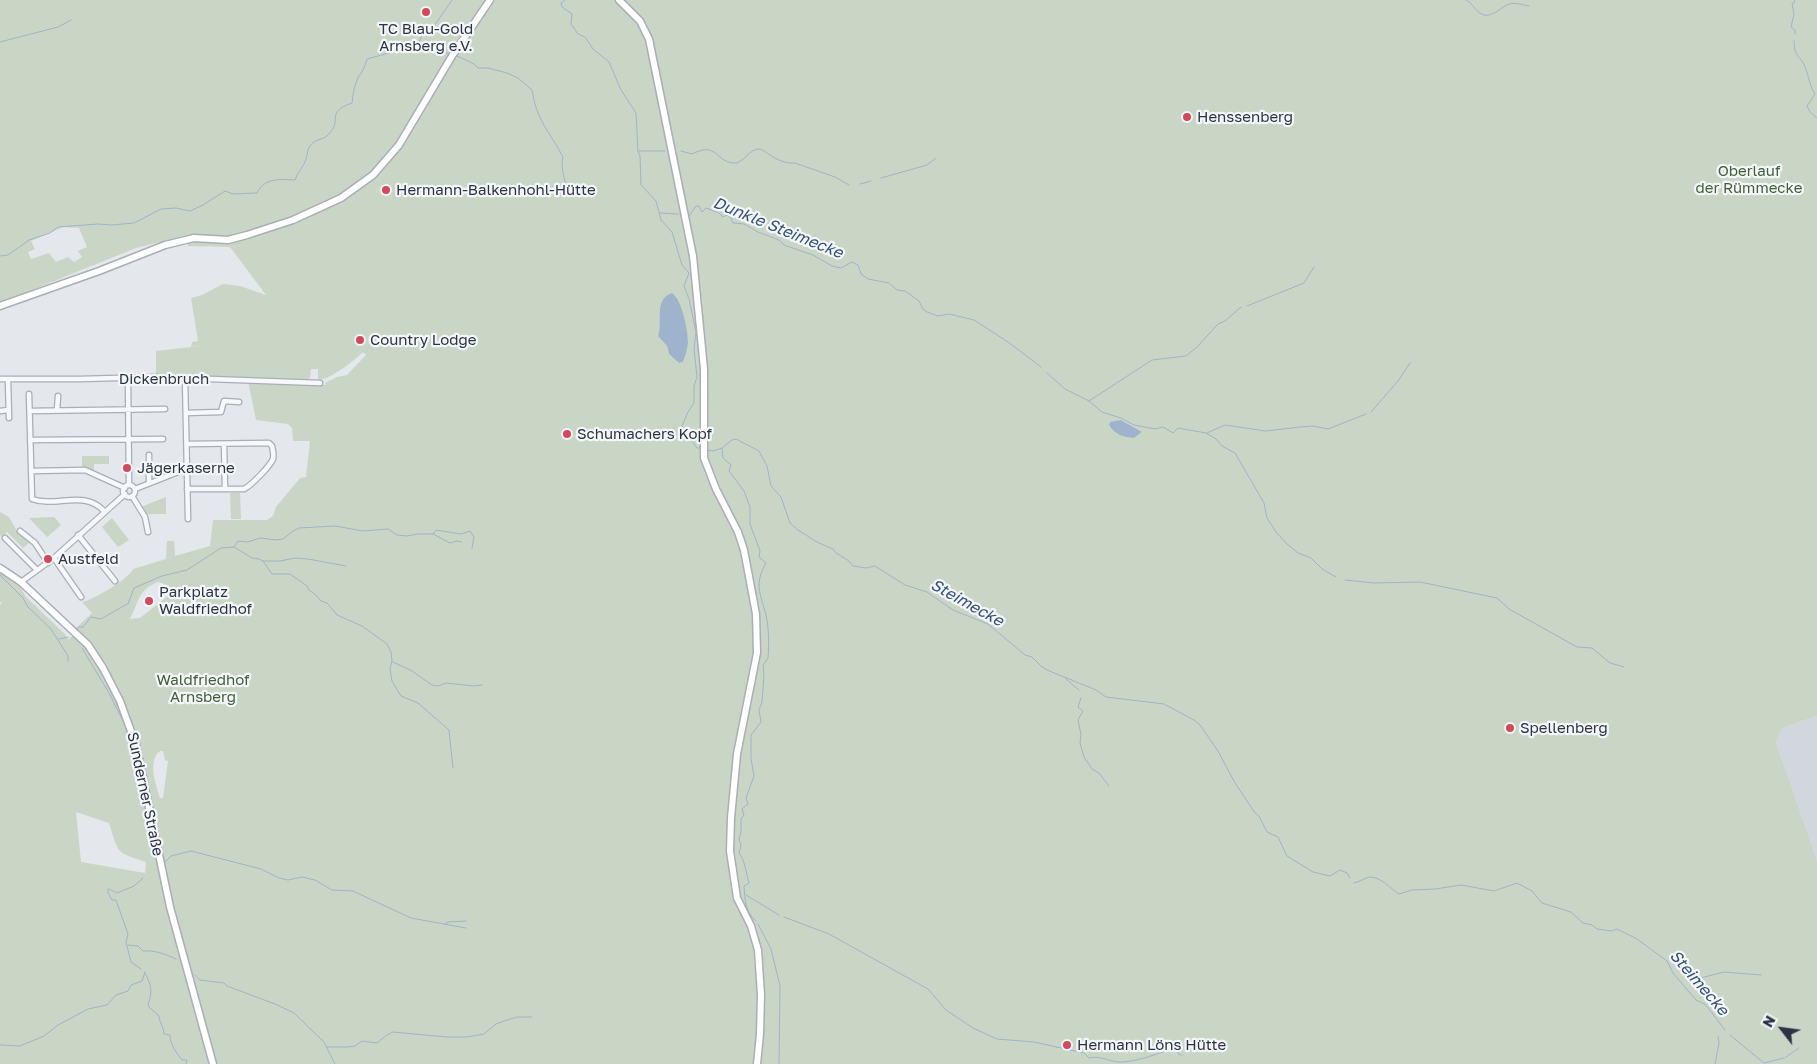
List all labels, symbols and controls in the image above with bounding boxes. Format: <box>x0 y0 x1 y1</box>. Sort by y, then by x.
marker: TC Blau-Gold Arnsberg e.V. <box>420 6 432 18</box>
place label: TC Blau-Gold Arnsberg e.V. <box>379 20 473 55</box>
place label: Henssenberg <box>1197 108 1293 126</box>
marker: Henssenberg <box>1181 111 1193 123</box>
park label: Oberlauf der Rümmecke <box>1696 162 1802 197</box>
place label: Hermann-Balkenhohl-Hütte <box>396 181 596 199</box>
marker: Hermann-Balkenhohl-Hütte <box>380 184 392 196</box>
water label: Dunkle Steimecke <box>710 193 846 263</box>
place label: Country Lodge <box>370 331 476 349</box>
marker: Country Lodge <box>354 334 366 346</box>
street label: Dickenbruch <box>119 370 209 388</box>
place label: Schumachers Kopf <box>577 425 712 443</box>
marker: Schumachers Kopf <box>561 428 573 440</box>
place label: Jägerkaserne <box>137 459 235 477</box>
marker: Jägerkaserne <box>121 462 133 474</box>
place label: Austfeld <box>58 550 119 568</box>
marker: Austfeld <box>42 553 54 565</box>
water label: Steimecke <box>927 575 1007 631</box>
place label: Parkplatz Waldfriedhof <box>159 583 252 618</box>
marker: Parkplatz Waldfriedhof <box>143 595 155 607</box>
park label: Waldfriedhof Arnsberg <box>157 671 249 706</box>
place label: Spellenberg <box>1520 719 1608 737</box>
marker: Spellenberg <box>1504 722 1516 734</box>
street label: Sunderner Straße <box>123 730 167 858</box>
water label: Steimecke <box>1665 946 1733 1020</box>
north arrow <box>1757 1004 1807 1054</box>
text: N <box>1759 1012 1779 1030</box>
place label: Hermann Löns Hütte <box>1077 1036 1226 1054</box>
marker: Hermann Löns Hütte <box>1061 1039 1073 1051</box>

